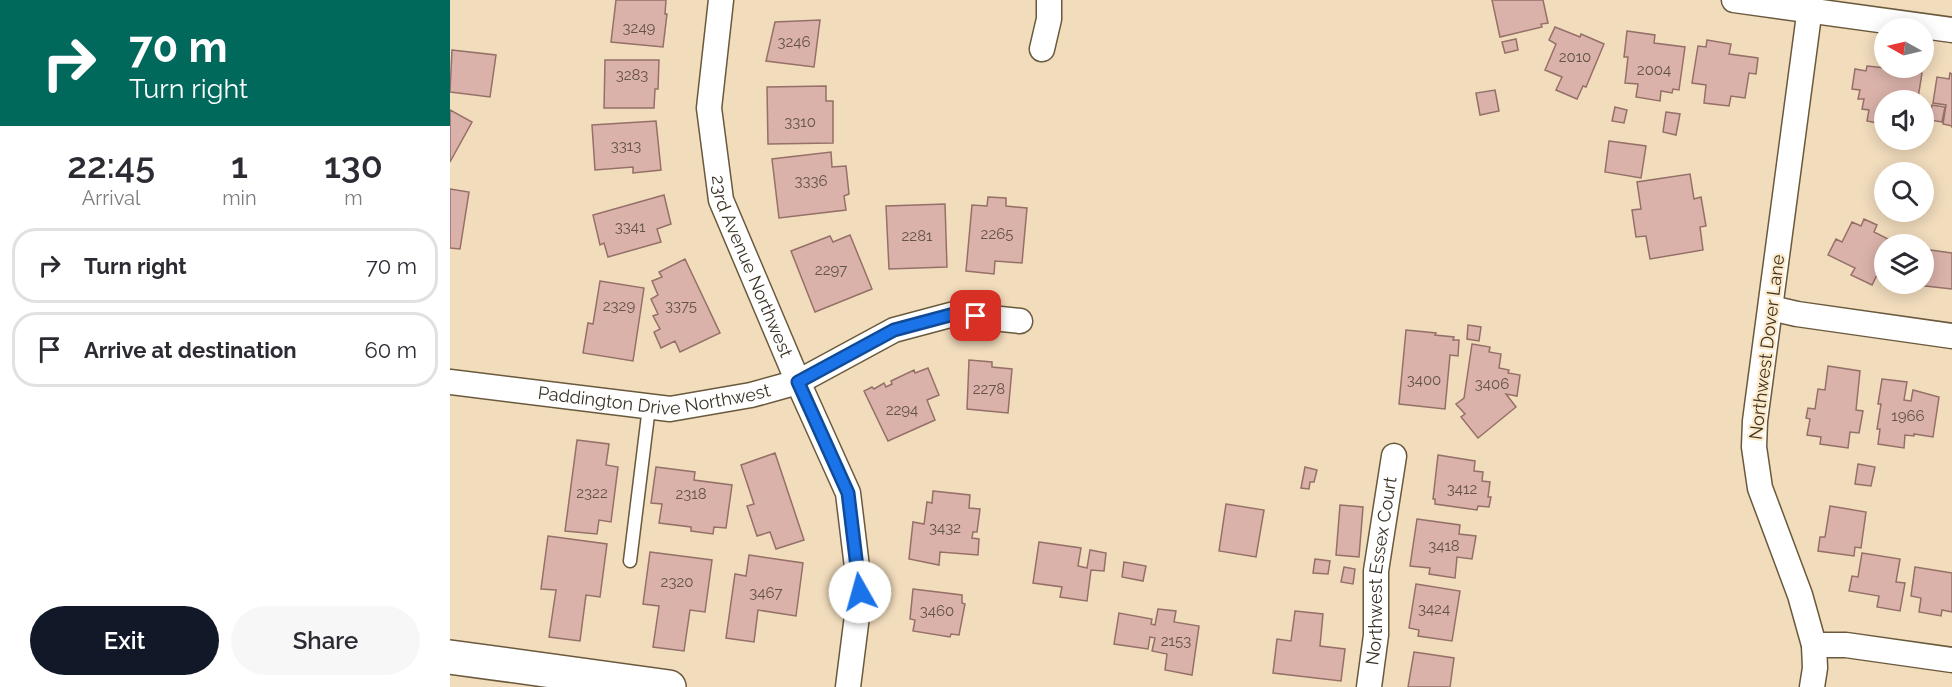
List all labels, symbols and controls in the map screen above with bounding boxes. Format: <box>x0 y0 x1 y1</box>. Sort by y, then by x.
north arrow <box>1874 18 1934 78</box>
map controls <box>1874 18 1934 294</box>
house number: 3249 <box>623 19 656 37</box>
text: 70 m <box>129 23 228 72</box>
icon: right <box>30 24 108 102</box>
house number: 3246 <box>777 33 811 51</box>
house number: 2010 <box>1559 48 1591 66</box>
house number: 2004 <box>1637 61 1671 79</box>
house number: 3283 <box>616 66 648 84</box>
text: Turn right <box>129 73 248 104</box>
button: sound <box>1874 90 1934 150</box>
house number: 3310 <box>784 113 816 131</box>
house number: 3313 <box>611 137 641 155</box>
text: 22:45 <box>67 144 155 186</box>
text: 1 <box>231 144 248 186</box>
text: 130 <box>324 144 383 186</box>
button: search <box>1874 162 1934 222</box>
house number: 3336 <box>794 172 828 190</box>
street label: 23rd Avenue Northwest <box>708 174 797 360</box>
text: Arrival <box>82 186 140 210</box>
text: min <box>222 186 257 210</box>
text: m <box>344 186 363 210</box>
house number: 3341 <box>615 218 646 236</box>
house number: 2265 <box>981 225 1013 243</box>
house number: 2281 <box>902 227 933 245</box>
button: layers <box>1874 234 1934 294</box>
icon: right <box>33 249 66 282</box>
text: Turn right <box>84 253 187 279</box>
text: 70 m <box>366 253 417 279</box>
street label: Northwest Dover Lane <box>1745 253 1788 441</box>
house number: 2297 <box>815 261 847 279</box>
pin <box>950 290 1001 341</box>
house number: 2329 <box>603 297 635 315</box>
house number: 3375 <box>665 297 697 315</box>
icon: arrive <box>959 299 992 332</box>
icon: arrive <box>33 333 66 366</box>
text: Arrive at destination <box>84 337 297 363</box>
text: 60 m <box>364 337 417 363</box>
house number: 3400 <box>1407 371 1441 389</box>
house number: 3406 <box>1475 375 1509 393</box>
street label: Paddington Drive Northwest <box>537 379 773 419</box>
house number: 2278 <box>973 380 1005 398</box>
house number: 2294 <box>886 401 918 419</box>
house number: 1966 <box>1891 407 1925 425</box>
street label: Northwest Essex Court <box>1361 475 1401 666</box>
house number: 3412 <box>1447 480 1477 498</box>
house number: 2322 <box>576 484 608 502</box>
house number: 2318 <box>675 485 707 503</box>
house number: 3432 <box>929 519 961 537</box>
house number: 3418 <box>1428 537 1460 555</box>
position arrow <box>828 560 892 624</box>
house number: 2320 <box>661 573 693 591</box>
house number: 3467 <box>749 584 783 602</box>
house number: 3424 <box>1418 600 1450 618</box>
house number: 3460 <box>920 602 954 620</box>
button: Exit <box>30 606 219 675</box>
button: Share <box>231 606 420 675</box>
house number: 2153 <box>1161 632 1191 650</box>

